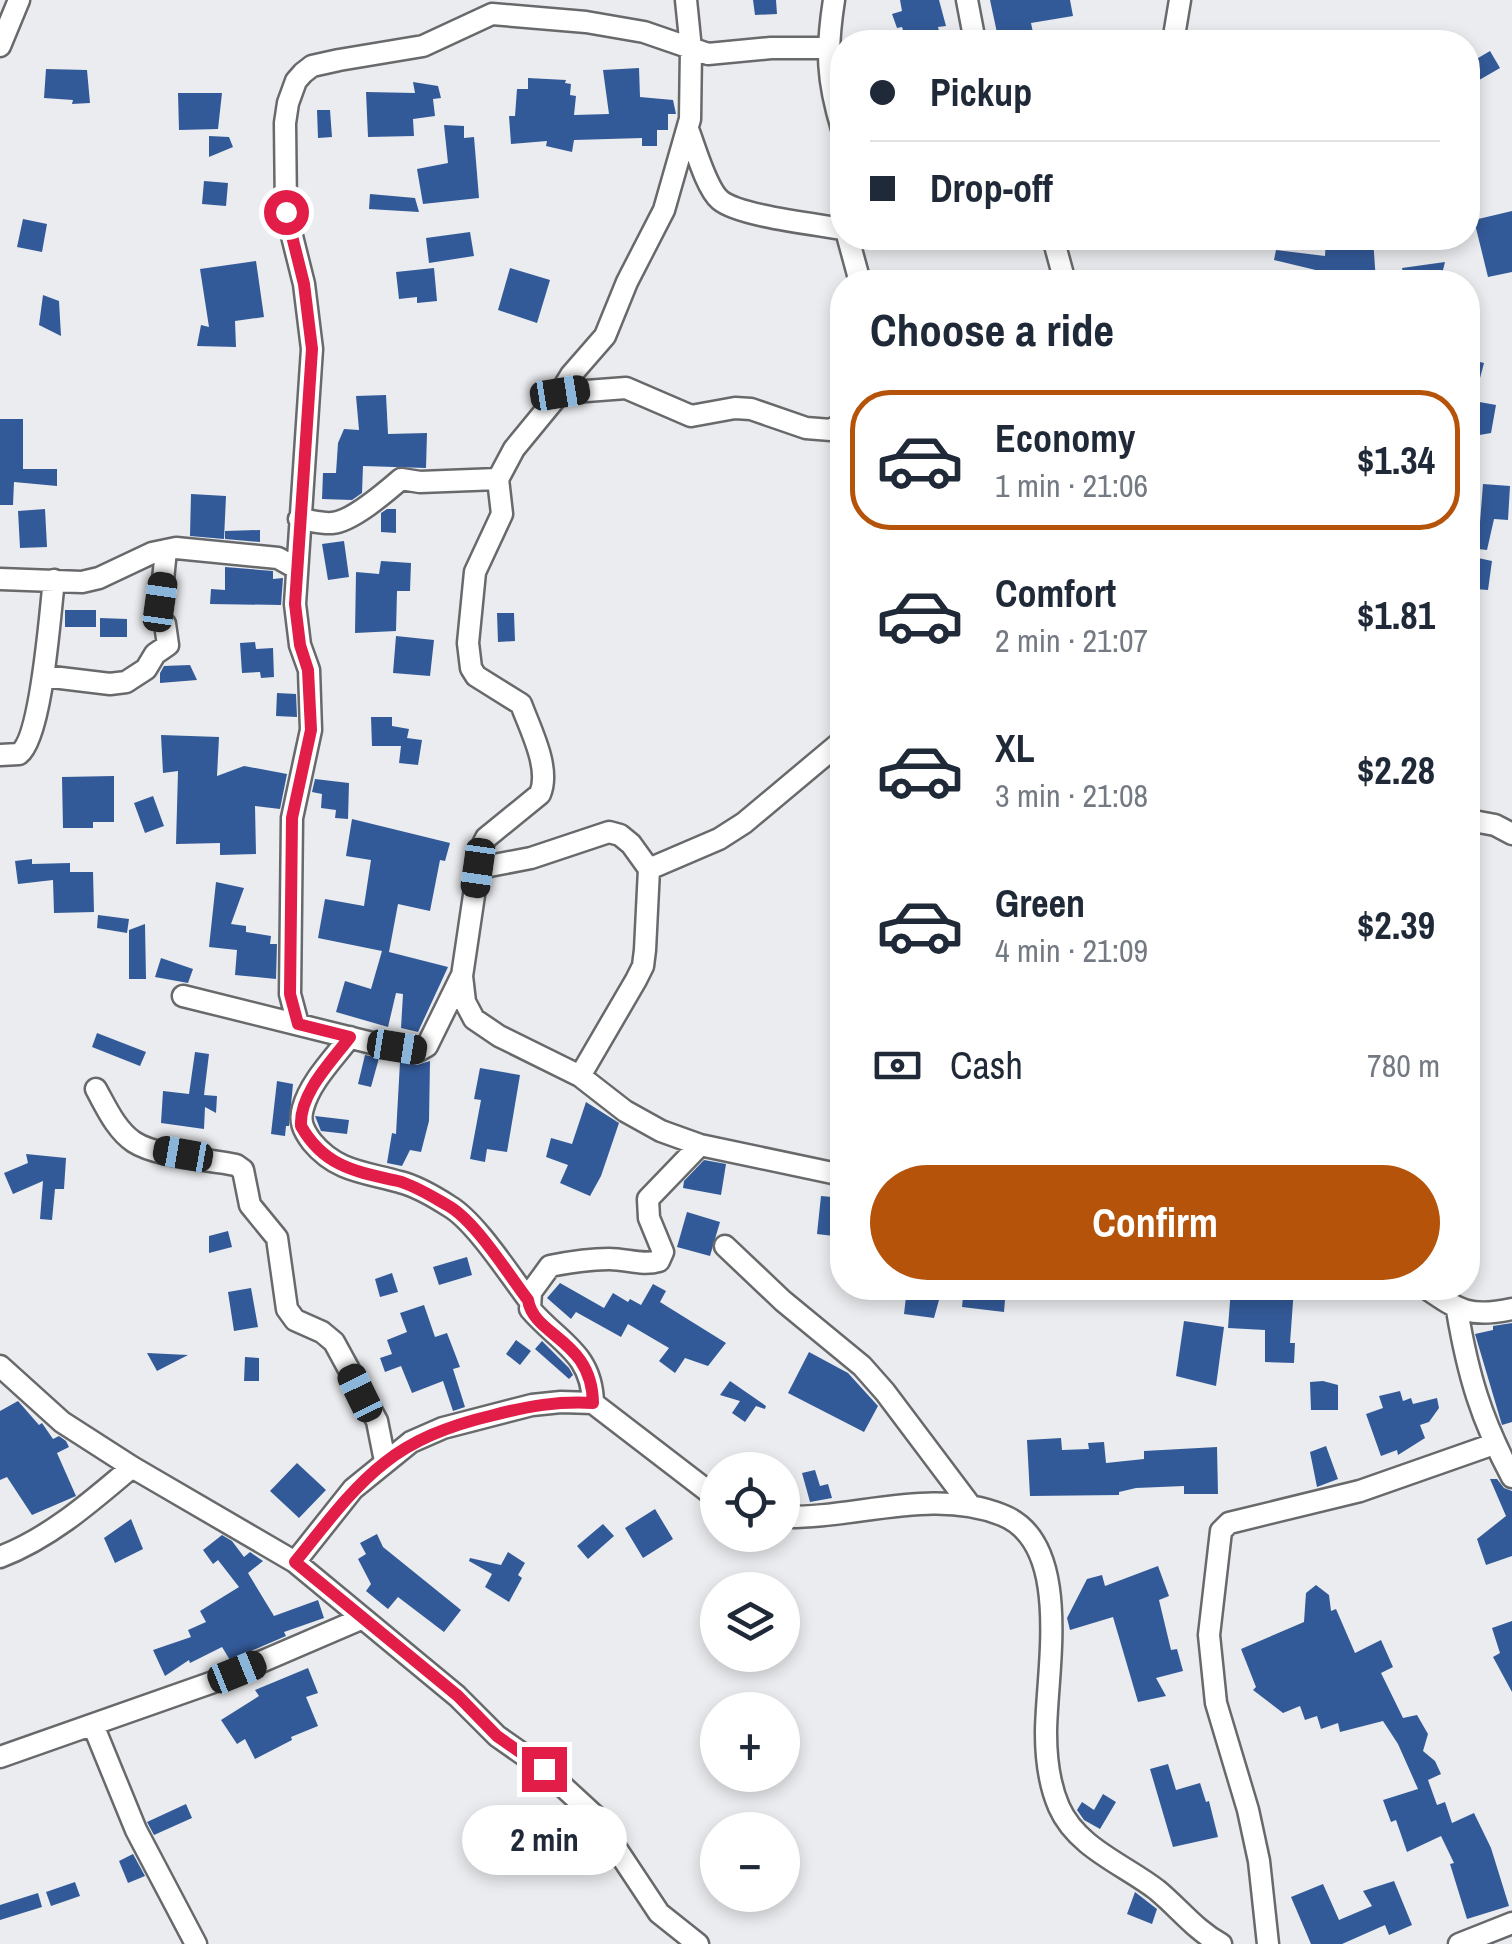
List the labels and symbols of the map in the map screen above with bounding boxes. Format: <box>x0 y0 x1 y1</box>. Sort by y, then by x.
route start <box>264 190 309 235</box>
car <box>528 373 592 413</box>
car <box>141 570 179 634</box>
car <box>459 836 497 900</box>
car <box>365 1027 429 1067</box>
car <box>151 1134 215 1174</box>
car <box>333 1359 387 1427</box>
car <box>204 1647 270 1697</box>
route end <box>522 1747 567 1792</box>
callout: 2 min <box>462 1804 626 1874</box>

